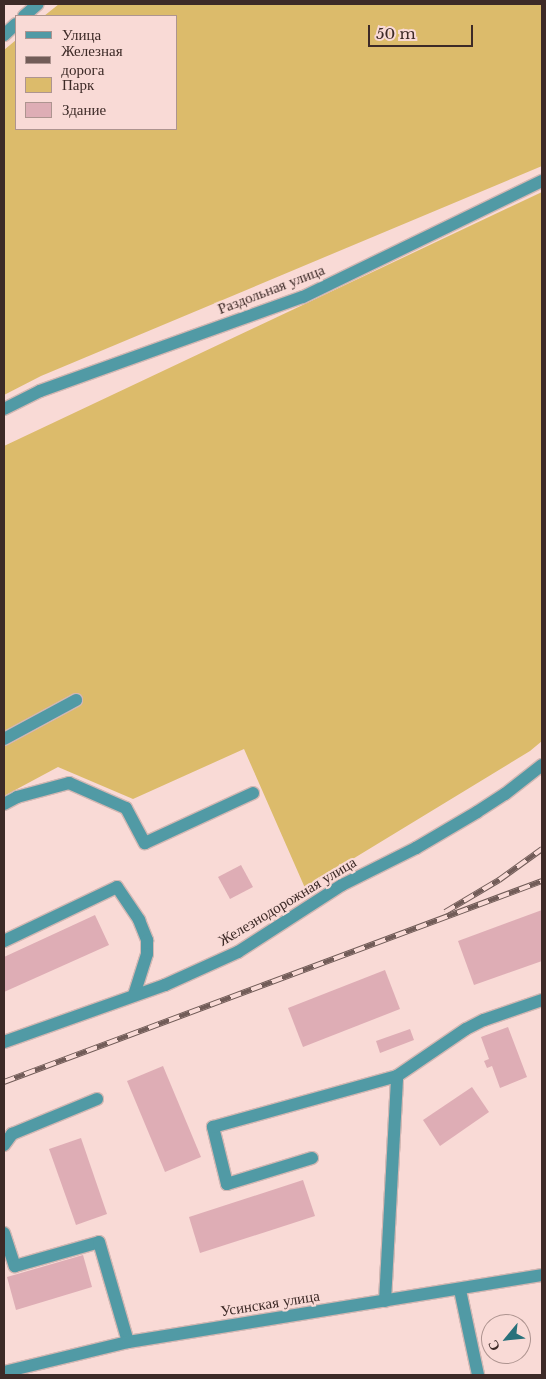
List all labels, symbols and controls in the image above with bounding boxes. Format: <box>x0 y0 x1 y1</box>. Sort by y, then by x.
legend <box>15 15 178 130</box>
scale bar <box>371 15 476 47</box>
text: 50 m <box>376 24 416 43</box>
text: Улица <box>62 25 101 44</box>
text: Железная дорога <box>61 41 123 79</box>
text: Парк <box>62 75 94 94</box>
text: Здание <box>62 100 106 119</box>
street label: Раздольная улица <box>215 260 327 318</box>
street label: Железнодорожная улица <box>215 853 359 949</box>
street label: Усинская улица <box>219 1286 321 1320</box>
north arrow <box>481 1314 531 1364</box>
text: С <box>483 1337 504 1354</box>

